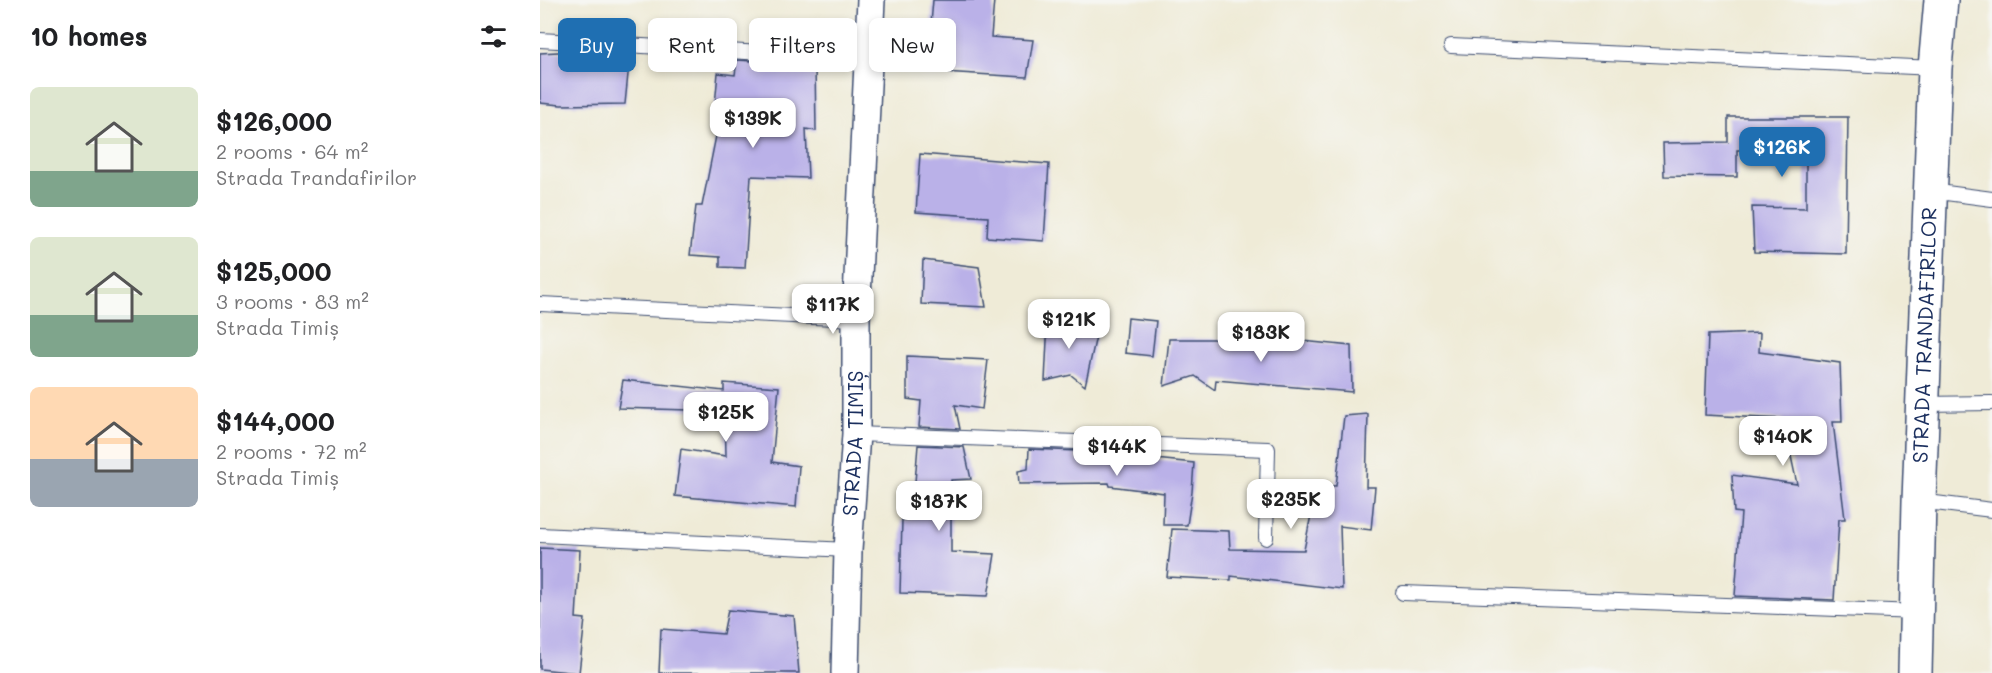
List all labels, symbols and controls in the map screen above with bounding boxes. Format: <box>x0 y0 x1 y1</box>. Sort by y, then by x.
chip: Buy <box>558 18 636 72</box>
chip: Rent <box>648 18 737 72</box>
chip: Filters <box>749 18 857 72</box>
chip: New <box>869 18 956 72</box>
text: 10 homes <box>30 19 148 53</box>
icon: filters <box>477 20 510 53</box>
pin: $139K <box>711 98 795 149</box>
text: $126,000 <box>216 104 332 138</box>
text: $139K <box>724 104 782 130</box>
icon: home <box>78 111 150 183</box>
pin: $126K <box>1740 127 1824 178</box>
text: $126K <box>1753 133 1811 159</box>
text: 2 rooms · 64 m² <box>216 138 368 164</box>
text: Strada Trandafirilor <box>216 164 417 190</box>
street label: STRADA TRANDAFIRILOR <box>1905 207 1942 464</box>
text: $125,000 <box>216 254 331 288</box>
icon: home <box>78 261 150 333</box>
pin: $117K <box>791 284 875 335</box>
text: 3 rooms · 83 m² <box>216 288 369 314</box>
text: $117K <box>806 290 860 316</box>
pin: $121K <box>1027 299 1111 350</box>
text: $121K <box>1042 305 1096 331</box>
pin: $183K <box>1219 312 1303 363</box>
text: Strada Timiș <box>216 314 339 340</box>
text: $183K <box>1232 318 1290 344</box>
street label: STRADA TIMIȘ <box>835 370 869 517</box>
pin: $125K <box>684 392 768 443</box>
text: $125K <box>697 398 755 424</box>
text: $144,000 <box>216 404 335 438</box>
icon: home <box>78 411 150 483</box>
pin: $140K <box>1741 416 1825 467</box>
text: $140K <box>1753 422 1813 448</box>
pin: $144K <box>1075 426 1159 477</box>
text: $144K <box>1087 432 1147 458</box>
text: 2 rooms · 72 m² <box>216 438 367 464</box>
text: Strada Timiș <box>216 464 339 490</box>
pin: $235K <box>1249 479 1333 530</box>
pin: $187K <box>897 481 981 532</box>
text: $235K <box>1261 485 1321 511</box>
text: $187K <box>910 487 968 513</box>

